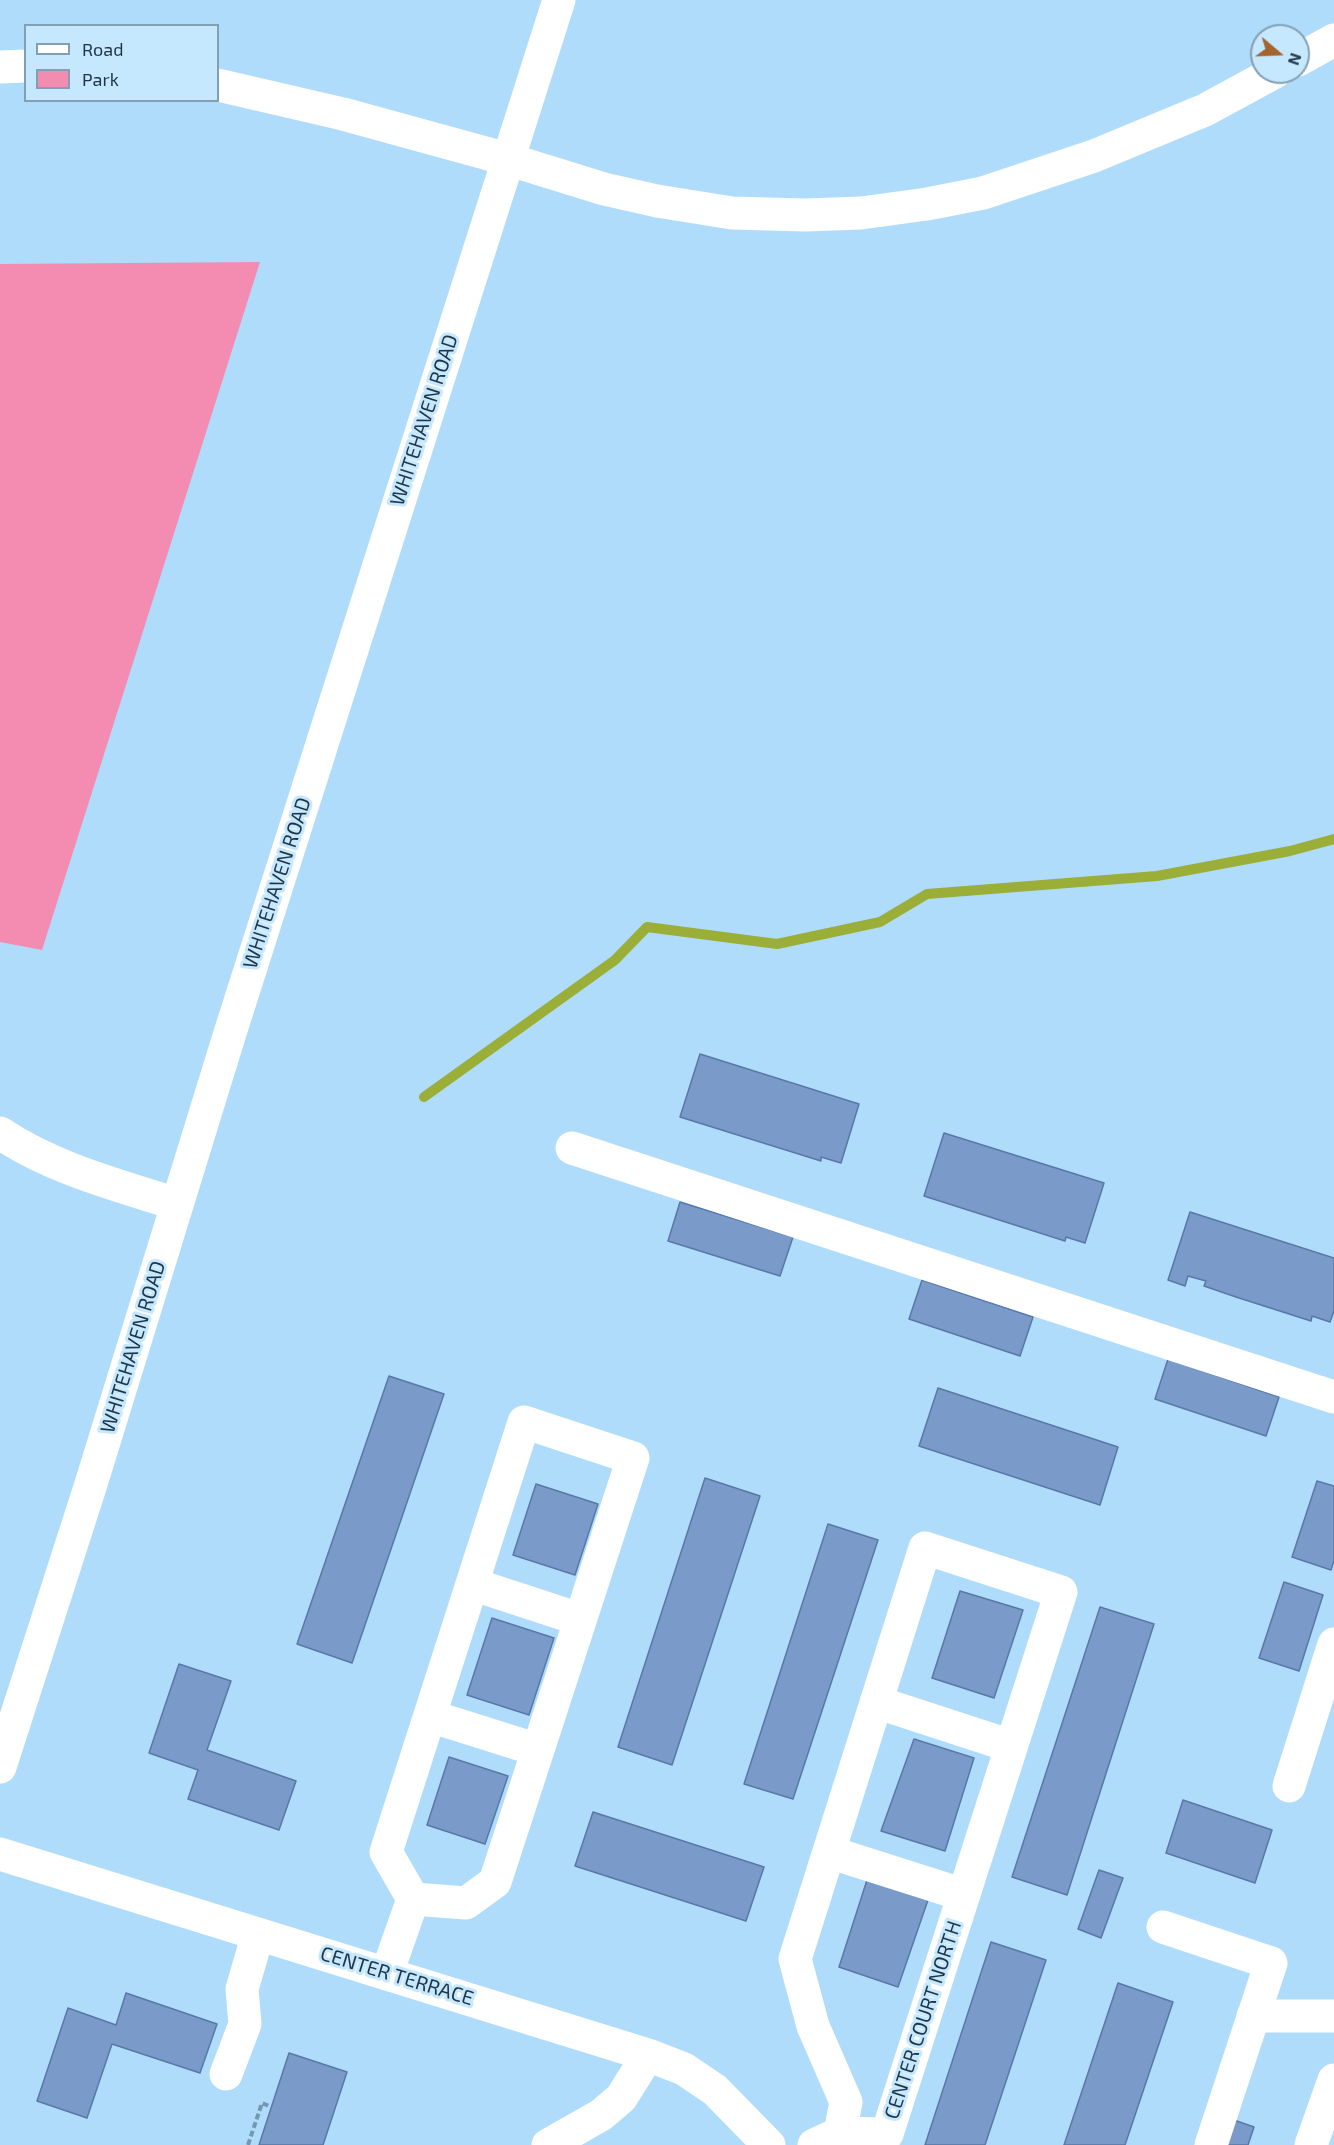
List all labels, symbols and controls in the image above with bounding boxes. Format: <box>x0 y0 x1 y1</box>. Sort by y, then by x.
legend <box>24 24 219 102</box>
north arrow <box>1250 24 1310 84</box>
text: Road <box>82 38 123 60</box>
text: N <box>1285 51 1306 68</box>
text: Park <box>82 68 119 90</box>
street label: WHITEHAVEN ROAD <box>385 331 463 509</box>
street label: WHITEHAVEN ROAD <box>238 794 316 972</box>
street label: WHITEHAVEN ROAD <box>95 1258 171 1436</box>
street label: CENTER COURT NORTH <box>880 1918 966 2122</box>
street label: CENTER TERRACE <box>318 1941 476 2011</box>

